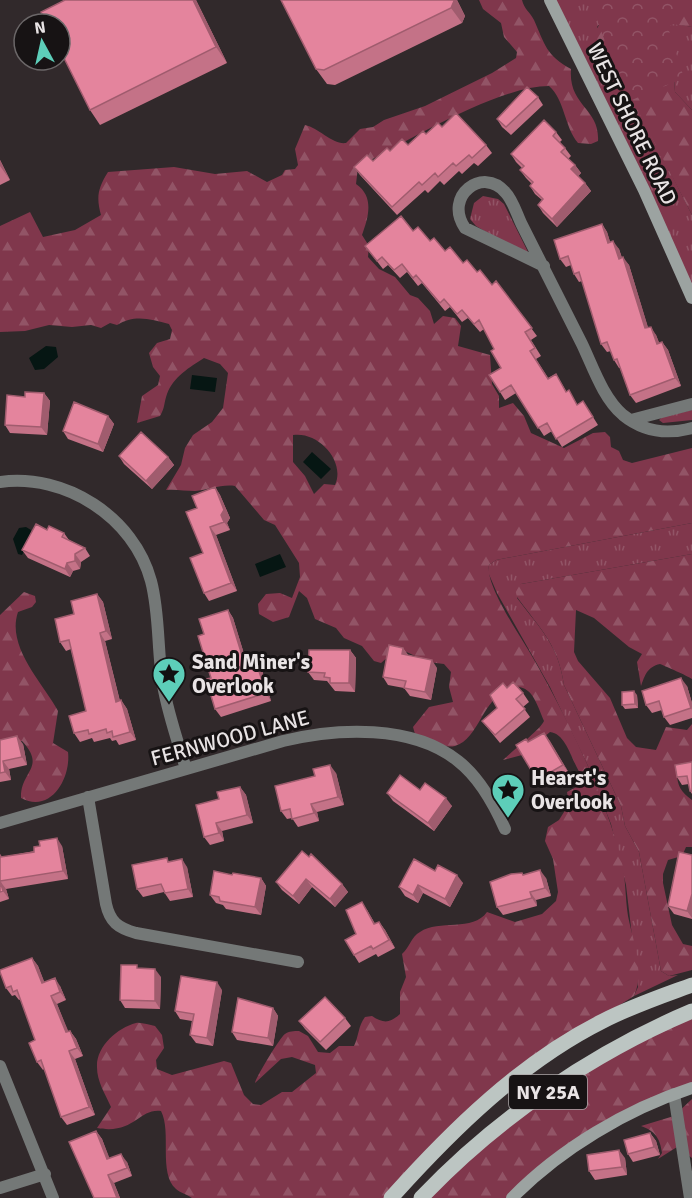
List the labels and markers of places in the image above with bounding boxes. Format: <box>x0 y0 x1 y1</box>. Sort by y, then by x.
place label: Sand Miner's Overlook <box>192 649 310 699</box>
place icon: Sand Miner's Overlook <box>151 656 187 703</box>
place label: Hearst's Overlook <box>531 765 613 815</box>
place icon: Hearst's Overlook <box>490 772 526 819</box>

